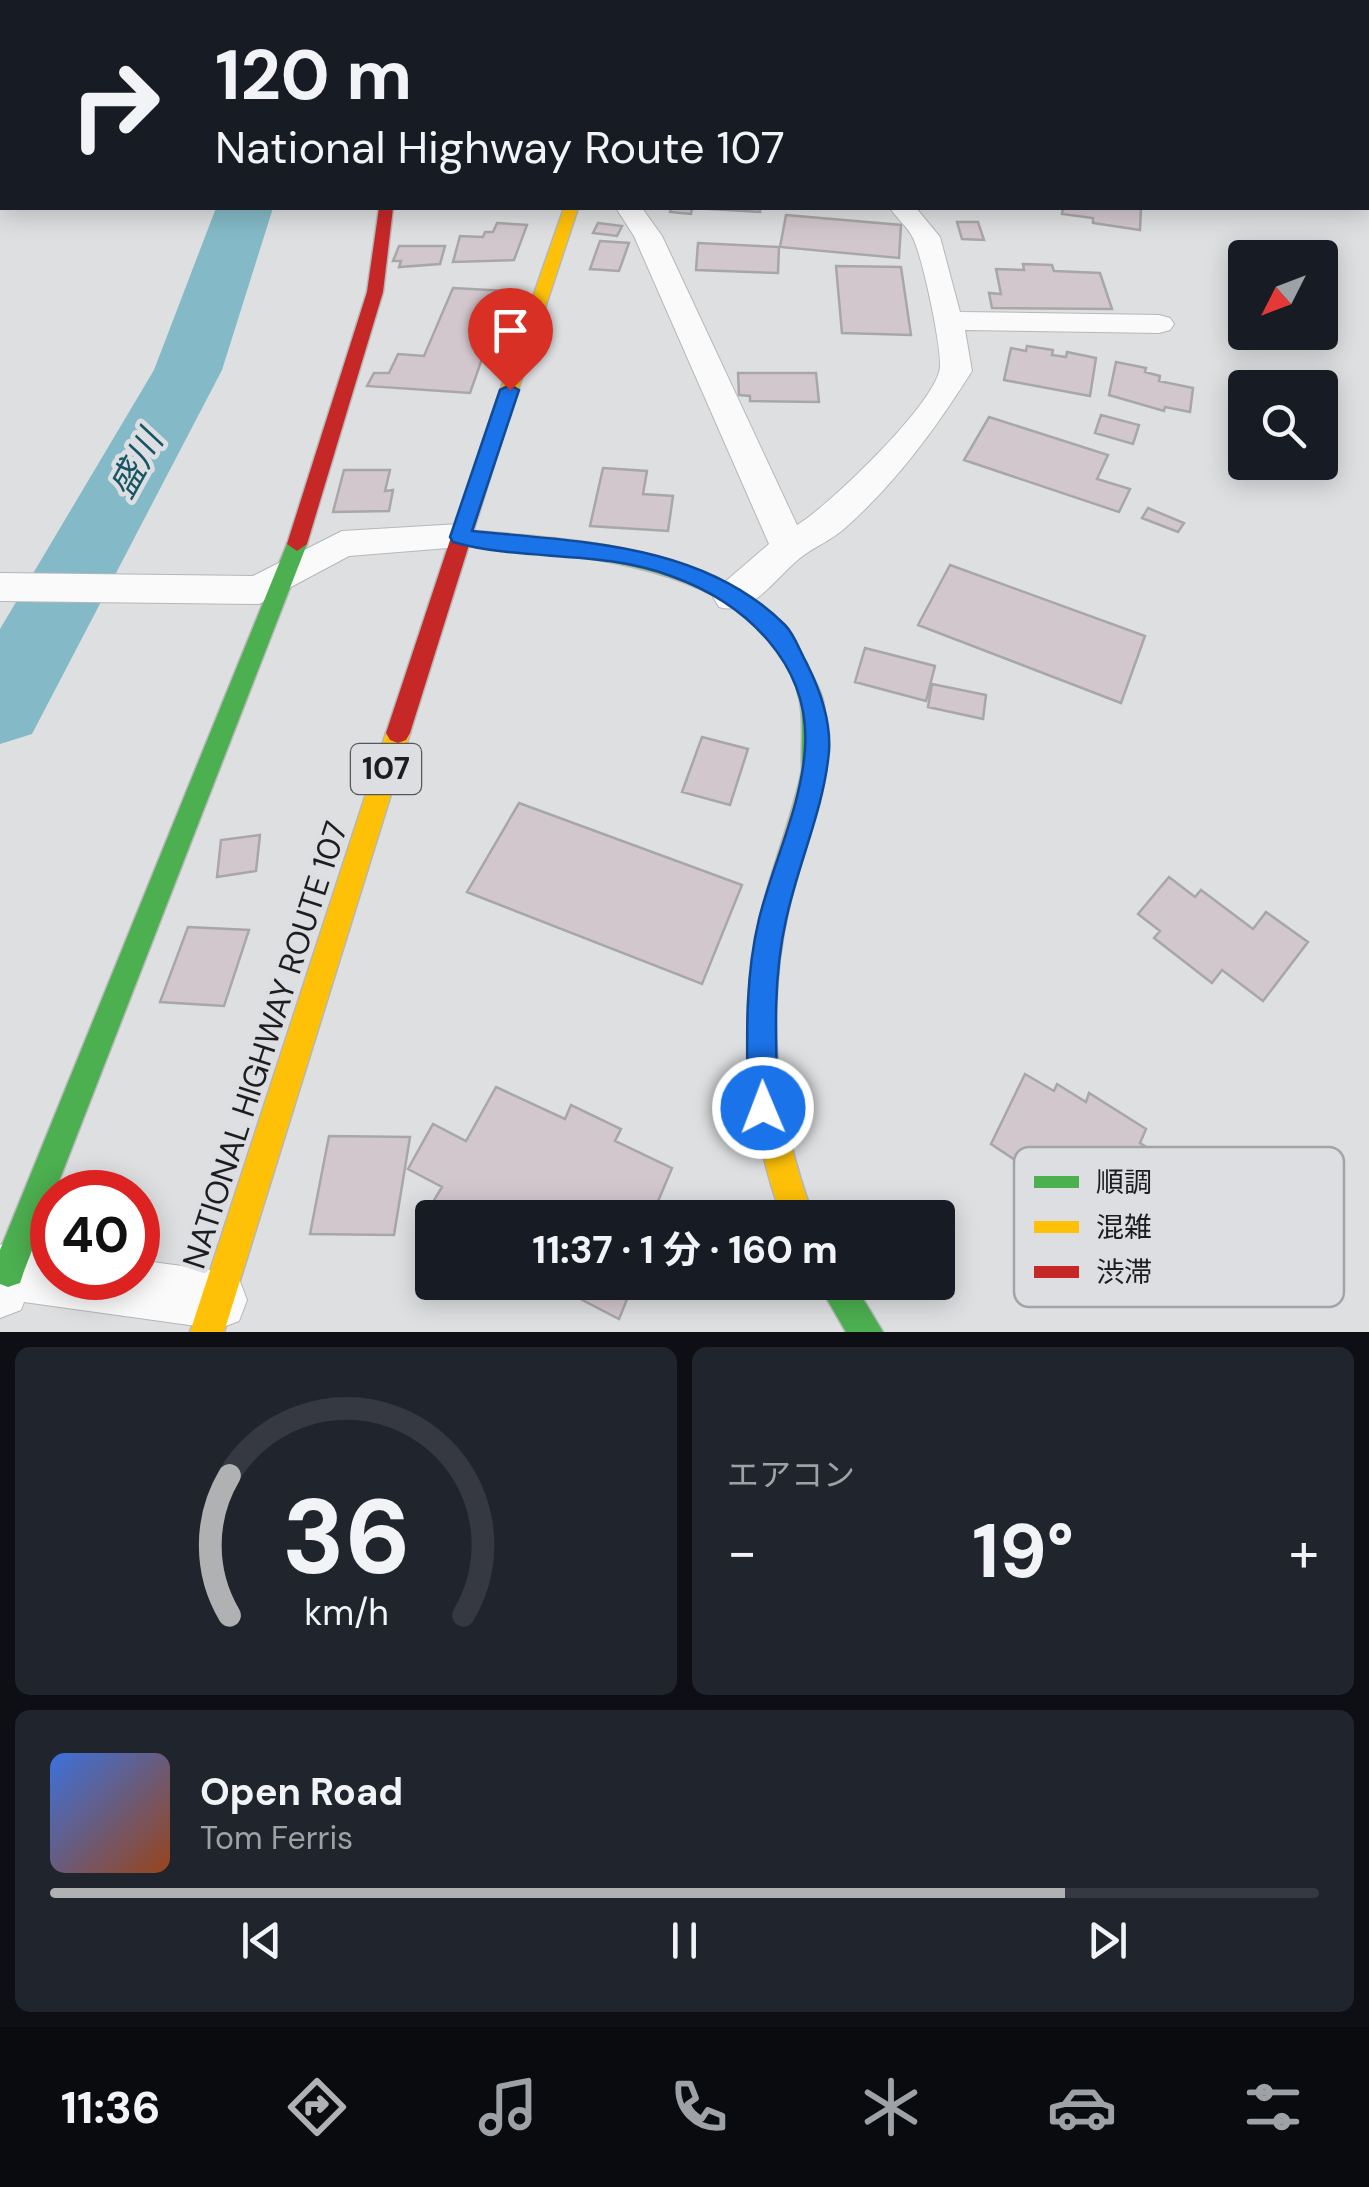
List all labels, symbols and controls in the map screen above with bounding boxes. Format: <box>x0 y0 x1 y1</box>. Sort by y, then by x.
text: 120 m <box>215 30 412 121</box>
icon: right <box>50 40 180 170</box>
text: National Highway Route 107 <box>215 118 785 177</box>
north arrow <box>1228 240 1338 350</box>
map controls <box>1228 240 1338 480</box>
pin <box>468 288 553 391</box>
icon: arrive <box>483 303 538 358</box>
button: search <box>1228 370 1338 480</box>
water label: 盛川 <box>99 419 175 506</box>
road number: 107 <box>351 744 421 794</box>
street label: NATIONAL HIGHWAY ROUTE 107 <box>173 816 357 1274</box>
position arrow <box>711 1056 815 1160</box>
legend <box>1014 1147 1344 1307</box>
text: 順調 <box>1096 1164 1152 1201</box>
speed limit sign: 40 <box>30 1170 160 1300</box>
text: 混雑 <box>1096 1209 1152 1246</box>
text: 11:37 · 1 分 · 160 m <box>532 1225 838 1275</box>
text: 渋滞 <box>1096 1254 1152 1291</box>
text: エアコン <box>727 1454 855 1496</box>
text: 36 <box>282 1470 410 1605</box>
text: 19° <box>972 1503 1074 1600</box>
text: − <box>727 1516 757 1588</box>
text: + <box>1289 1516 1319 1588</box>
text: km/h <box>304 1590 388 1636</box>
text: Open Road <box>200 1767 403 1817</box>
text: Tom Ferris <box>200 1817 353 1859</box>
icon: previous <box>234 1913 289 1968</box>
icon: pause <box>657 1913 712 1968</box>
icon: next <box>1080 1913 1135 1968</box>
icon: directions <box>282 2072 352 2142</box>
icon: music <box>473 2072 543 2142</box>
icon: phone <box>664 2072 734 2142</box>
icon: climate <box>856 2072 926 2142</box>
icon: car <box>1047 2072 1117 2142</box>
icon: filters <box>1238 2072 1308 2142</box>
text: 11:36 <box>61 2078 161 2137</box>

